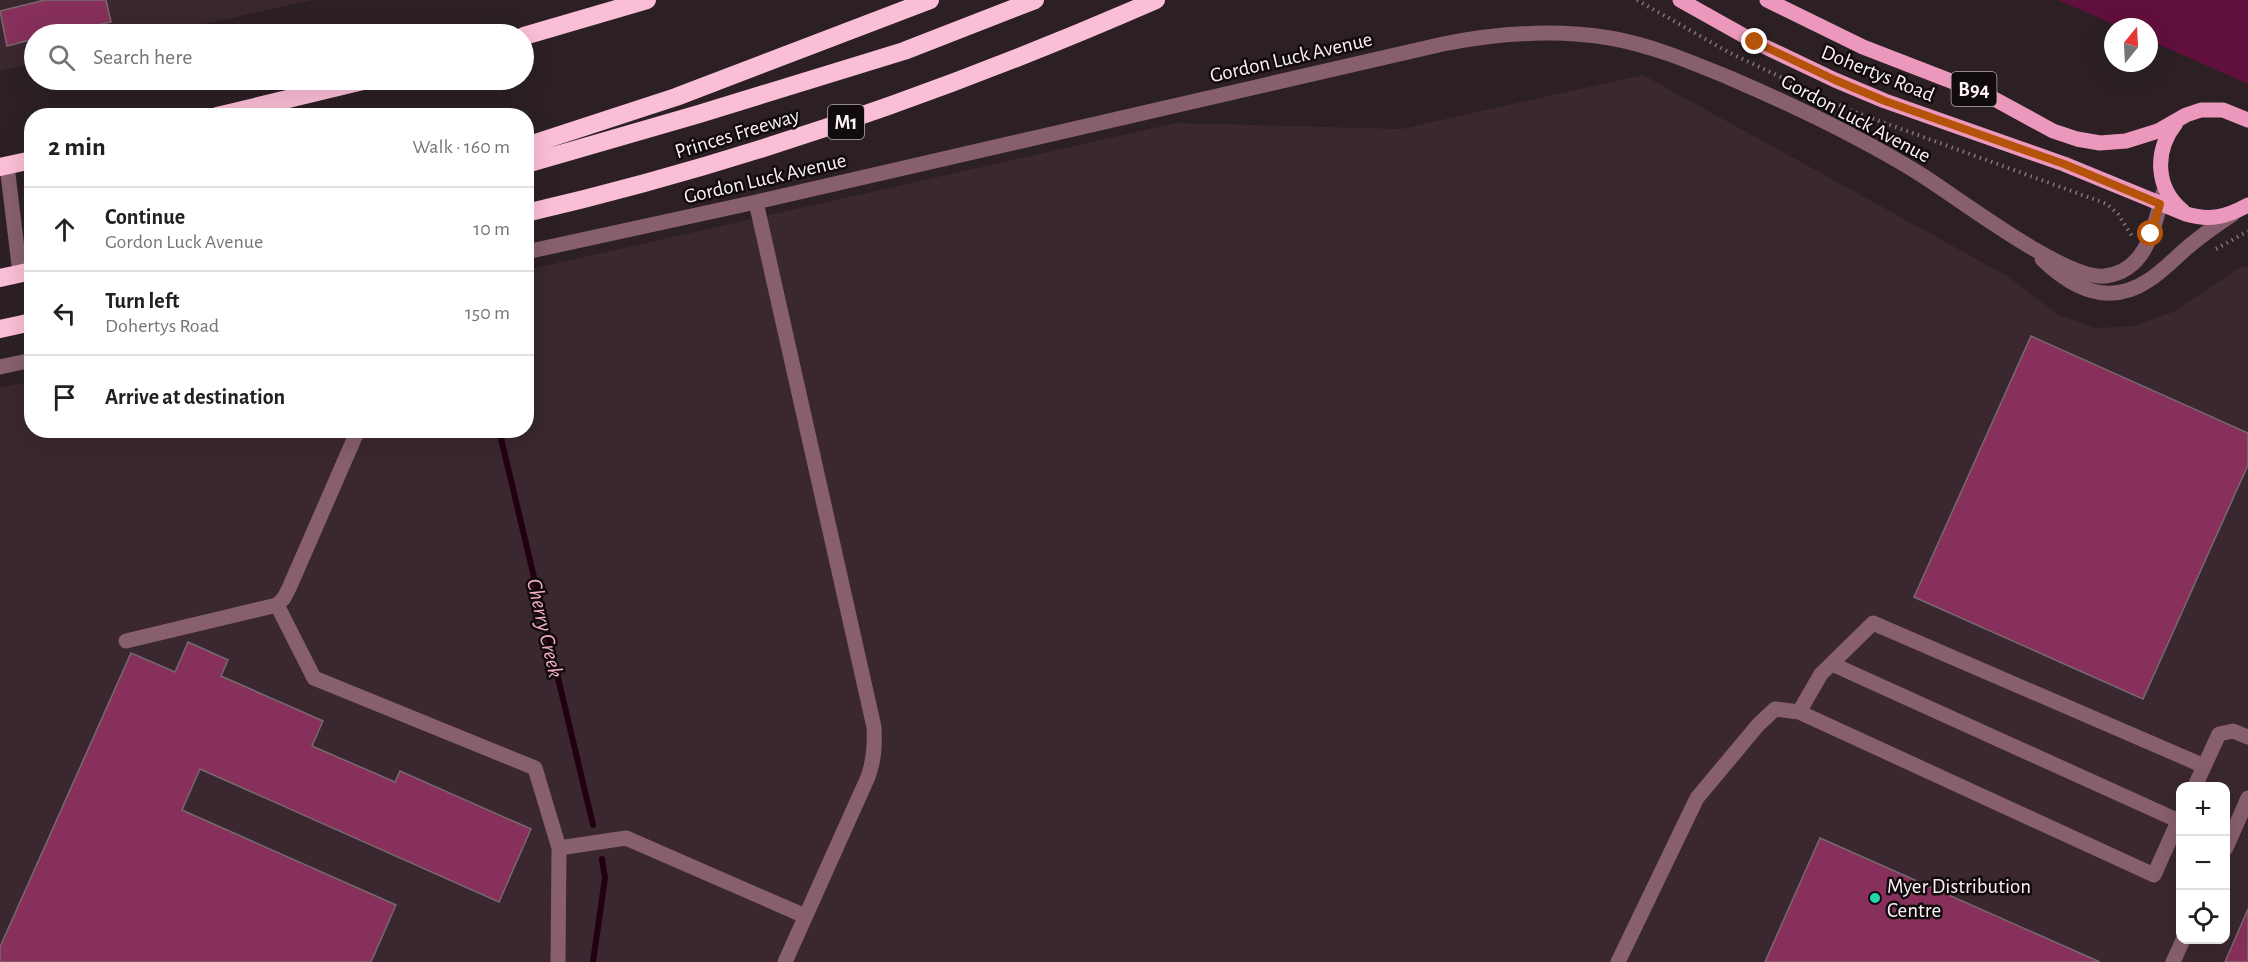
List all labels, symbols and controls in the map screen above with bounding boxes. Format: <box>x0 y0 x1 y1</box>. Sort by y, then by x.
north arrow <box>2104 18 2158 72</box>
search box <box>24 24 534 90</box>
route end <box>1741 28 1767 54</box>
street label: Gordon Luck Avenue <box>1208 29 1374 86</box>
icon: search <box>45 41 78 74</box>
street label: Dohertys Road <box>1818 41 1937 106</box>
text: Search here <box>93 46 192 68</box>
street label: Gordon Luck Avenue <box>1778 70 1934 167</box>
road number: B94 <box>1952 72 1996 106</box>
street label: Princes Freeway <box>672 105 802 162</box>
road number: M1 <box>828 105 864 139</box>
text: 2 min <box>48 134 106 160</box>
text: Walk · 160 m <box>413 137 510 157</box>
street label: Gordon Luck Avenue <box>682 150 848 207</box>
text: Continue <box>105 206 185 228</box>
icon: ahead <box>48 213 81 246</box>
text: 10 m <box>473 219 510 239</box>
route start <box>2137 220 2163 246</box>
text: Gordon Luck Avenue <box>105 232 263 252</box>
text: Turn left <box>105 290 179 312</box>
icon: left <box>48 297 81 330</box>
text: 150 m <box>465 303 510 323</box>
text: Dohertys Road <box>105 316 219 336</box>
icon: arrive <box>48 381 81 414</box>
text: Arrive at destination <box>105 386 285 408</box>
water label: Cherry Creek <box>523 577 567 680</box>
map controls <box>2176 782 2230 944</box>
button: + <box>2176 782 2230 836</box>
button: − <box>2176 836 2230 890</box>
place label: Myer Distribution Centre <box>1887 876 2031 921</box>
button: locate <box>2176 890 2230 944</box>
marker: Myer Distribution Centre <box>1868 891 1882 905</box>

